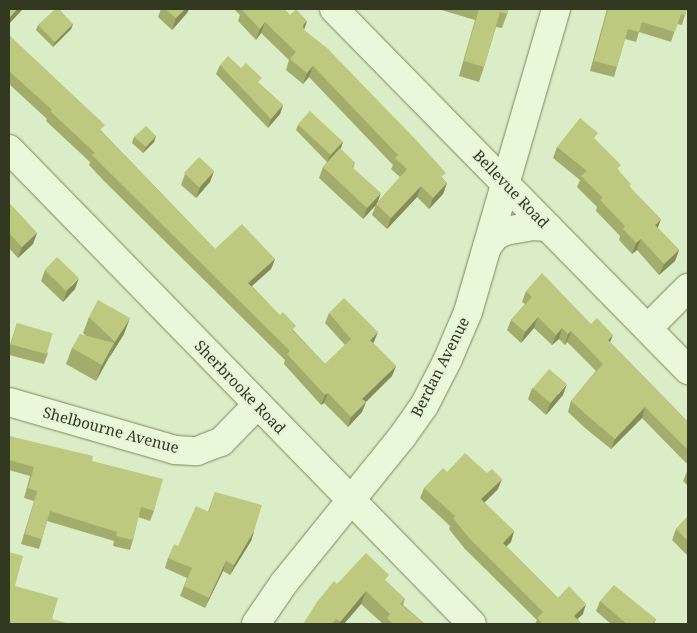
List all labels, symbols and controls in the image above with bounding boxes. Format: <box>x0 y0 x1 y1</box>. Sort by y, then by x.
street label: Bellevue Road <box>469 146 553 232</box>
street label: Berdan Avenue <box>407 314 473 420</box>
street label: Sherbrooke Road <box>191 337 289 437</box>
street label: Shelbourne Avenue <box>41 403 181 457</box>

